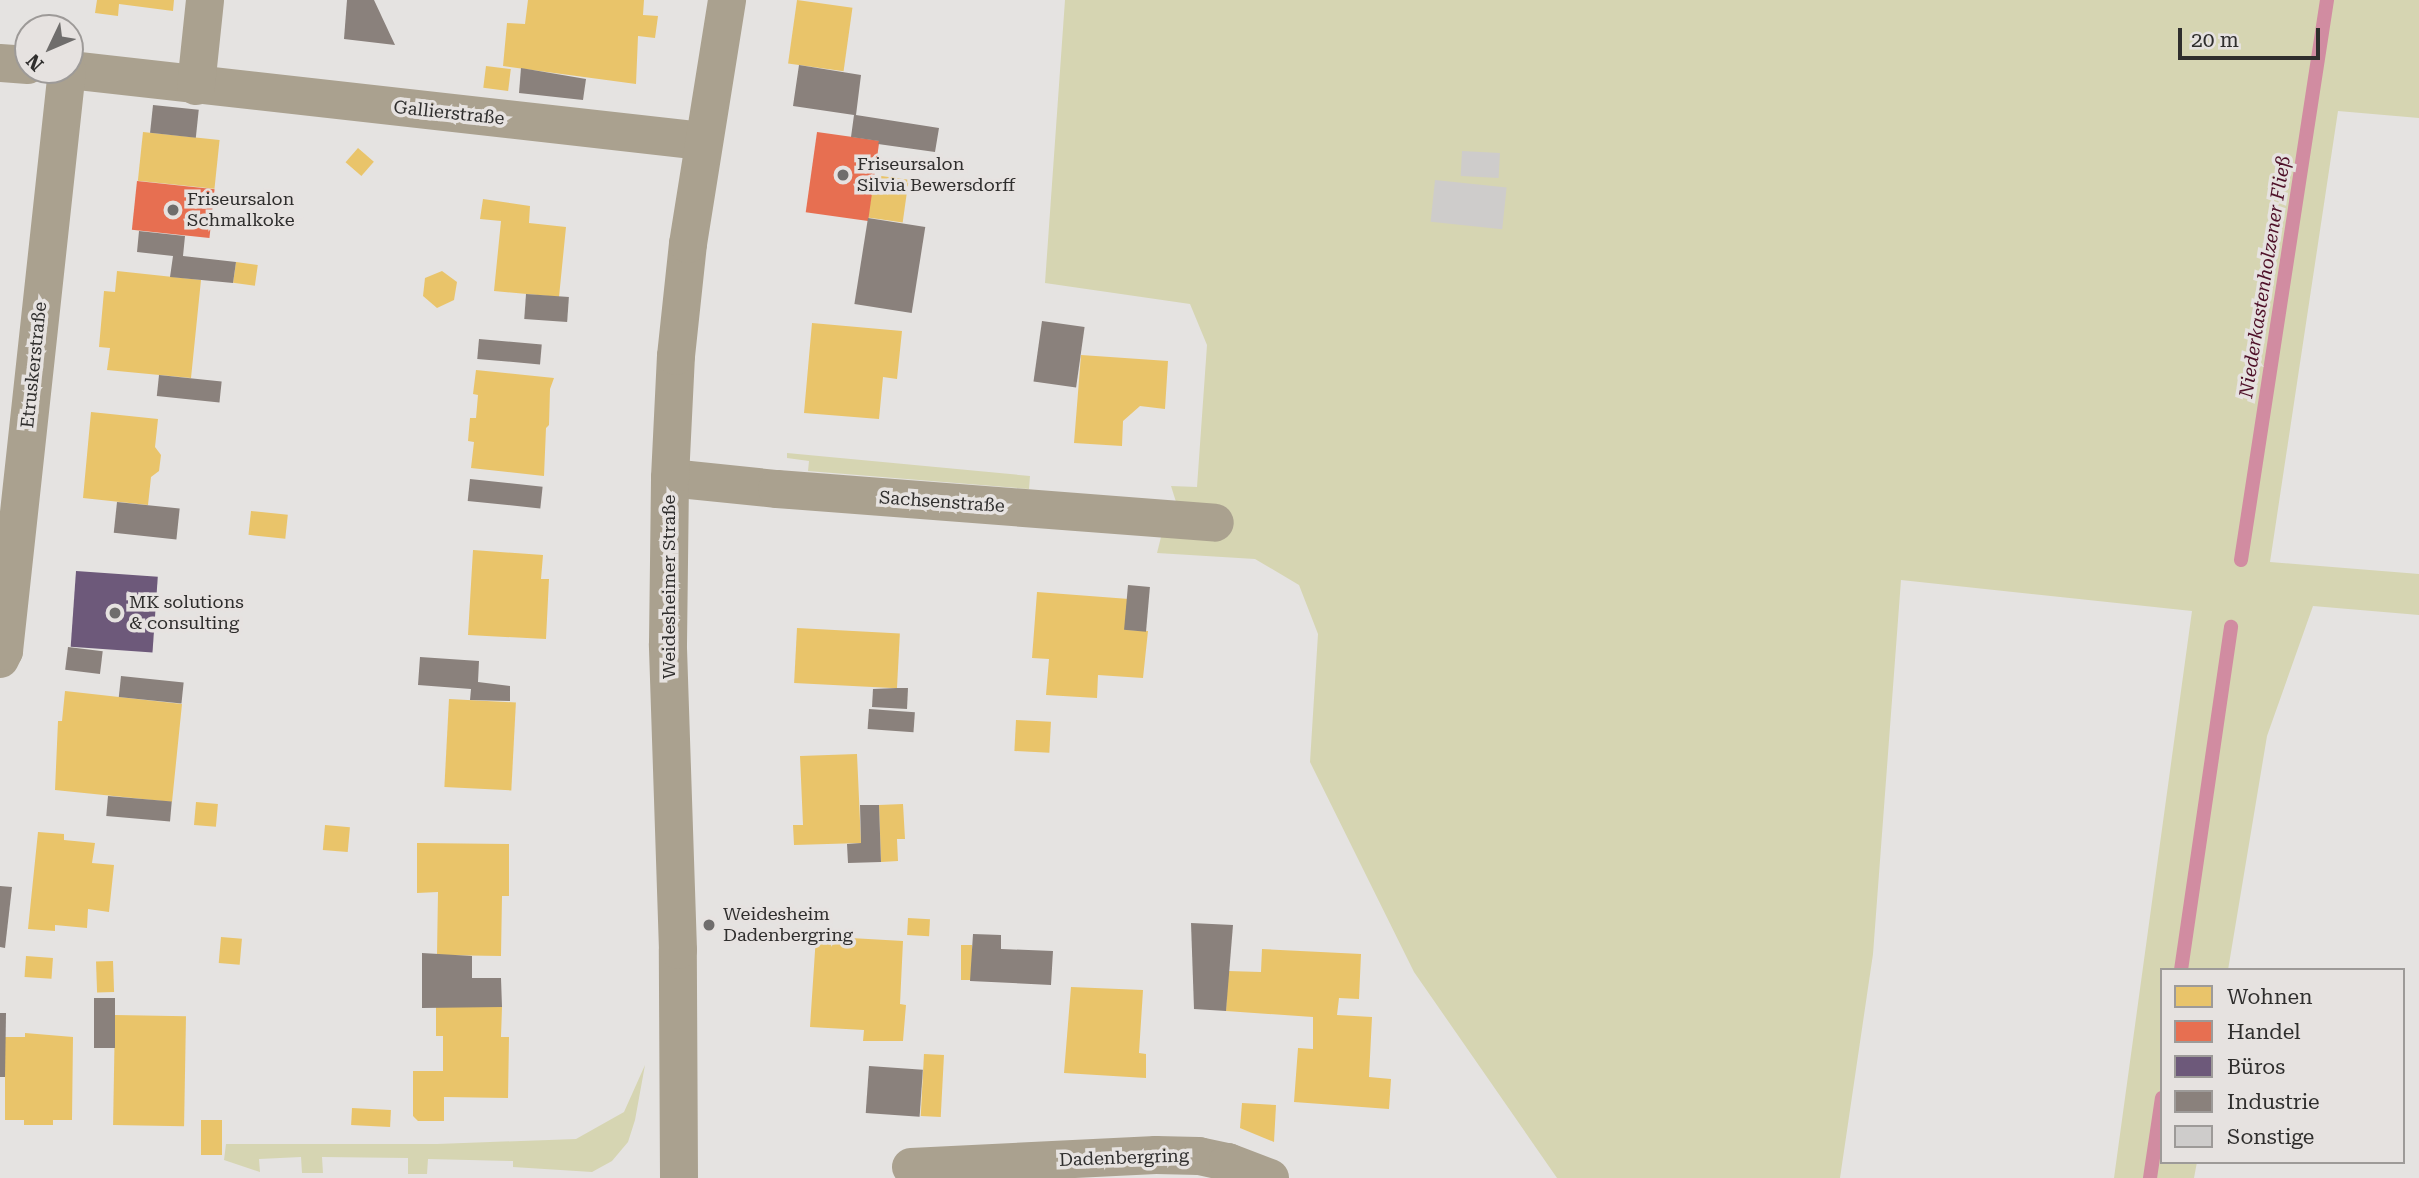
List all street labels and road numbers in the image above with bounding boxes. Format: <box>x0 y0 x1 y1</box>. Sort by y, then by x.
street label: Gallierstraße <box>392 96 506 130</box>
street label: Etruskerstraße <box>17 301 51 429</box>
street label: Sachsenstraße <box>878 487 1006 517</box>
street label: Weidesheimer Straße <box>658 495 680 679</box>
street label: Dadenbergring <box>1059 1145 1189 1171</box>

